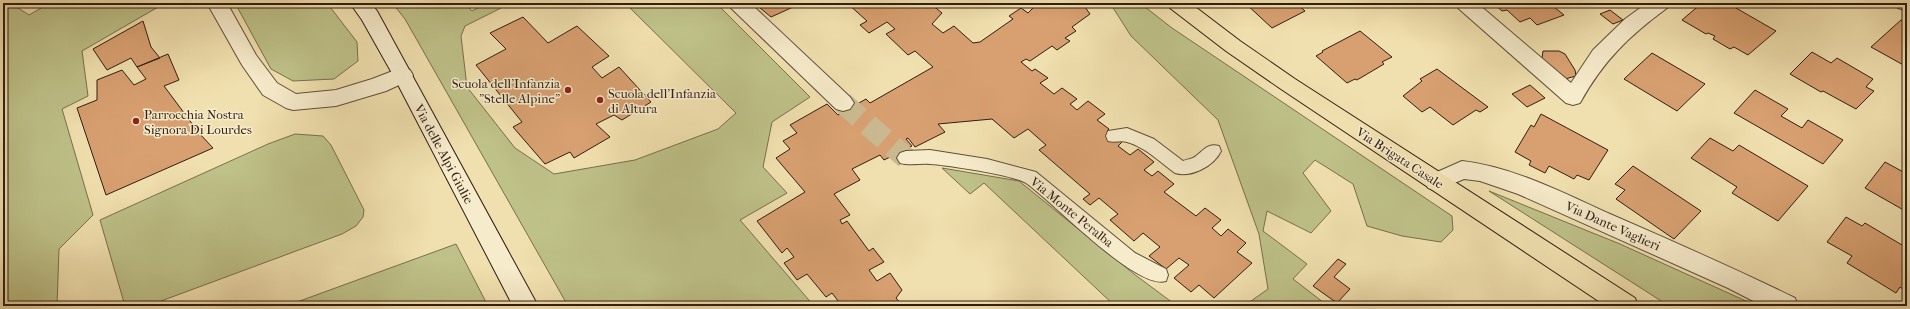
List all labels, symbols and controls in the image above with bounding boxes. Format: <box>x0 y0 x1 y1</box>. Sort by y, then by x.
place label: Scuola dell'Infanzia "Stelle Alpine" <box>452 76 561 106</box>
marker: Scuola dell'Infanzia "Stelle Alpine" <box>563 85 573 95</box>
place label: Scuola dell'Infanzia di Altura <box>608 86 717 116</box>
marker: Scuola dell'Infanzia di Altura <box>595 95 605 105</box>
street label: Via delle Alpi Giulie <box>411 101 477 207</box>
place label: Parrocchia Nostra Signora Di Lourdes <box>144 107 252 137</box>
marker: Parrocchia Nostra Signora Di Lourdes <box>131 116 141 126</box>
street label: Via Brigata Casale <box>1353 124 1447 192</box>
street label: Via Monte Peralba <box>1027 173 1117 251</box>
street label: Via Dante Vaglieri <box>1562 198 1663 254</box>

